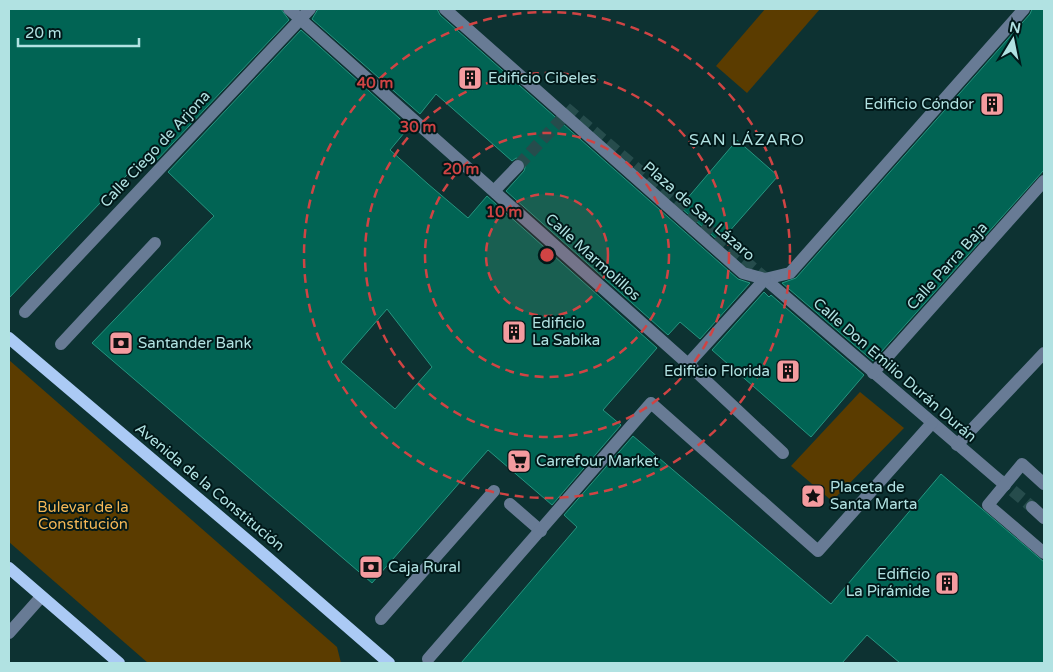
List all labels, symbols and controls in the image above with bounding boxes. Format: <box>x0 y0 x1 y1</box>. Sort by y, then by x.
scale bar <box>18 15 139 47</box>
north arrow <box>988 15 1038 65</box>
text: N <box>1008 18 1022 37</box>
text: 20 m <box>25 24 62 42</box>
building icon: Edificio Cibeles <box>457 65 483 91</box>
place label: Edificio Cibeles <box>488 69 596 87</box>
text: 40 m <box>357 74 393 92</box>
street label: Calle Ciego de Arjona <box>96 87 214 211</box>
building icon: Edificio Cóndor <box>979 91 1005 117</box>
place label: Edificio Cóndor <box>864 95 974 113</box>
text: 30 m <box>400 118 436 136</box>
district label: SAN LÁZARO <box>689 130 805 150</box>
street label: Plaza de San Lázaro <box>639 158 759 264</box>
text: 20 m <box>443 160 479 178</box>
text: 10 m <box>486 203 522 221</box>
street label: Calle Marmolillos <box>542 210 644 304</box>
street label: Calle Parra Baja <box>903 218 991 314</box>
centre of rings <box>538 246 556 264</box>
street label: Calle Don Emilio Durán Durán <box>810 294 980 446</box>
place label: Edificio La Sabika <box>532 314 600 349</box>
building icon: Edificio La Sabika <box>501 319 527 345</box>
bank icon: Santander Bank <box>108 330 134 356</box>
place label: Santander Bank <box>138 334 252 352</box>
building icon: Edificio Florida <box>775 358 801 384</box>
place label: Edificio Florida <box>664 362 770 380</box>
street label: Avenida de la Constitución <box>132 419 288 555</box>
supermarket icon: Carrefour Market <box>506 448 532 474</box>
place label: Carrefour Market <box>536 452 659 470</box>
place label: Placeta de Santa Marta <box>830 478 918 513</box>
place icon: Placeta de Santa Marta <box>800 483 826 509</box>
park label: Bulevar de la Constitución <box>37 498 129 533</box>
bank icon: Caja Rural <box>358 554 384 580</box>
place label: Caja Rural <box>388 558 461 576</box>
place label: Edificio La Pirámide <box>846 565 930 600</box>
building icon: Edificio La Pirámide <box>934 570 960 596</box>

